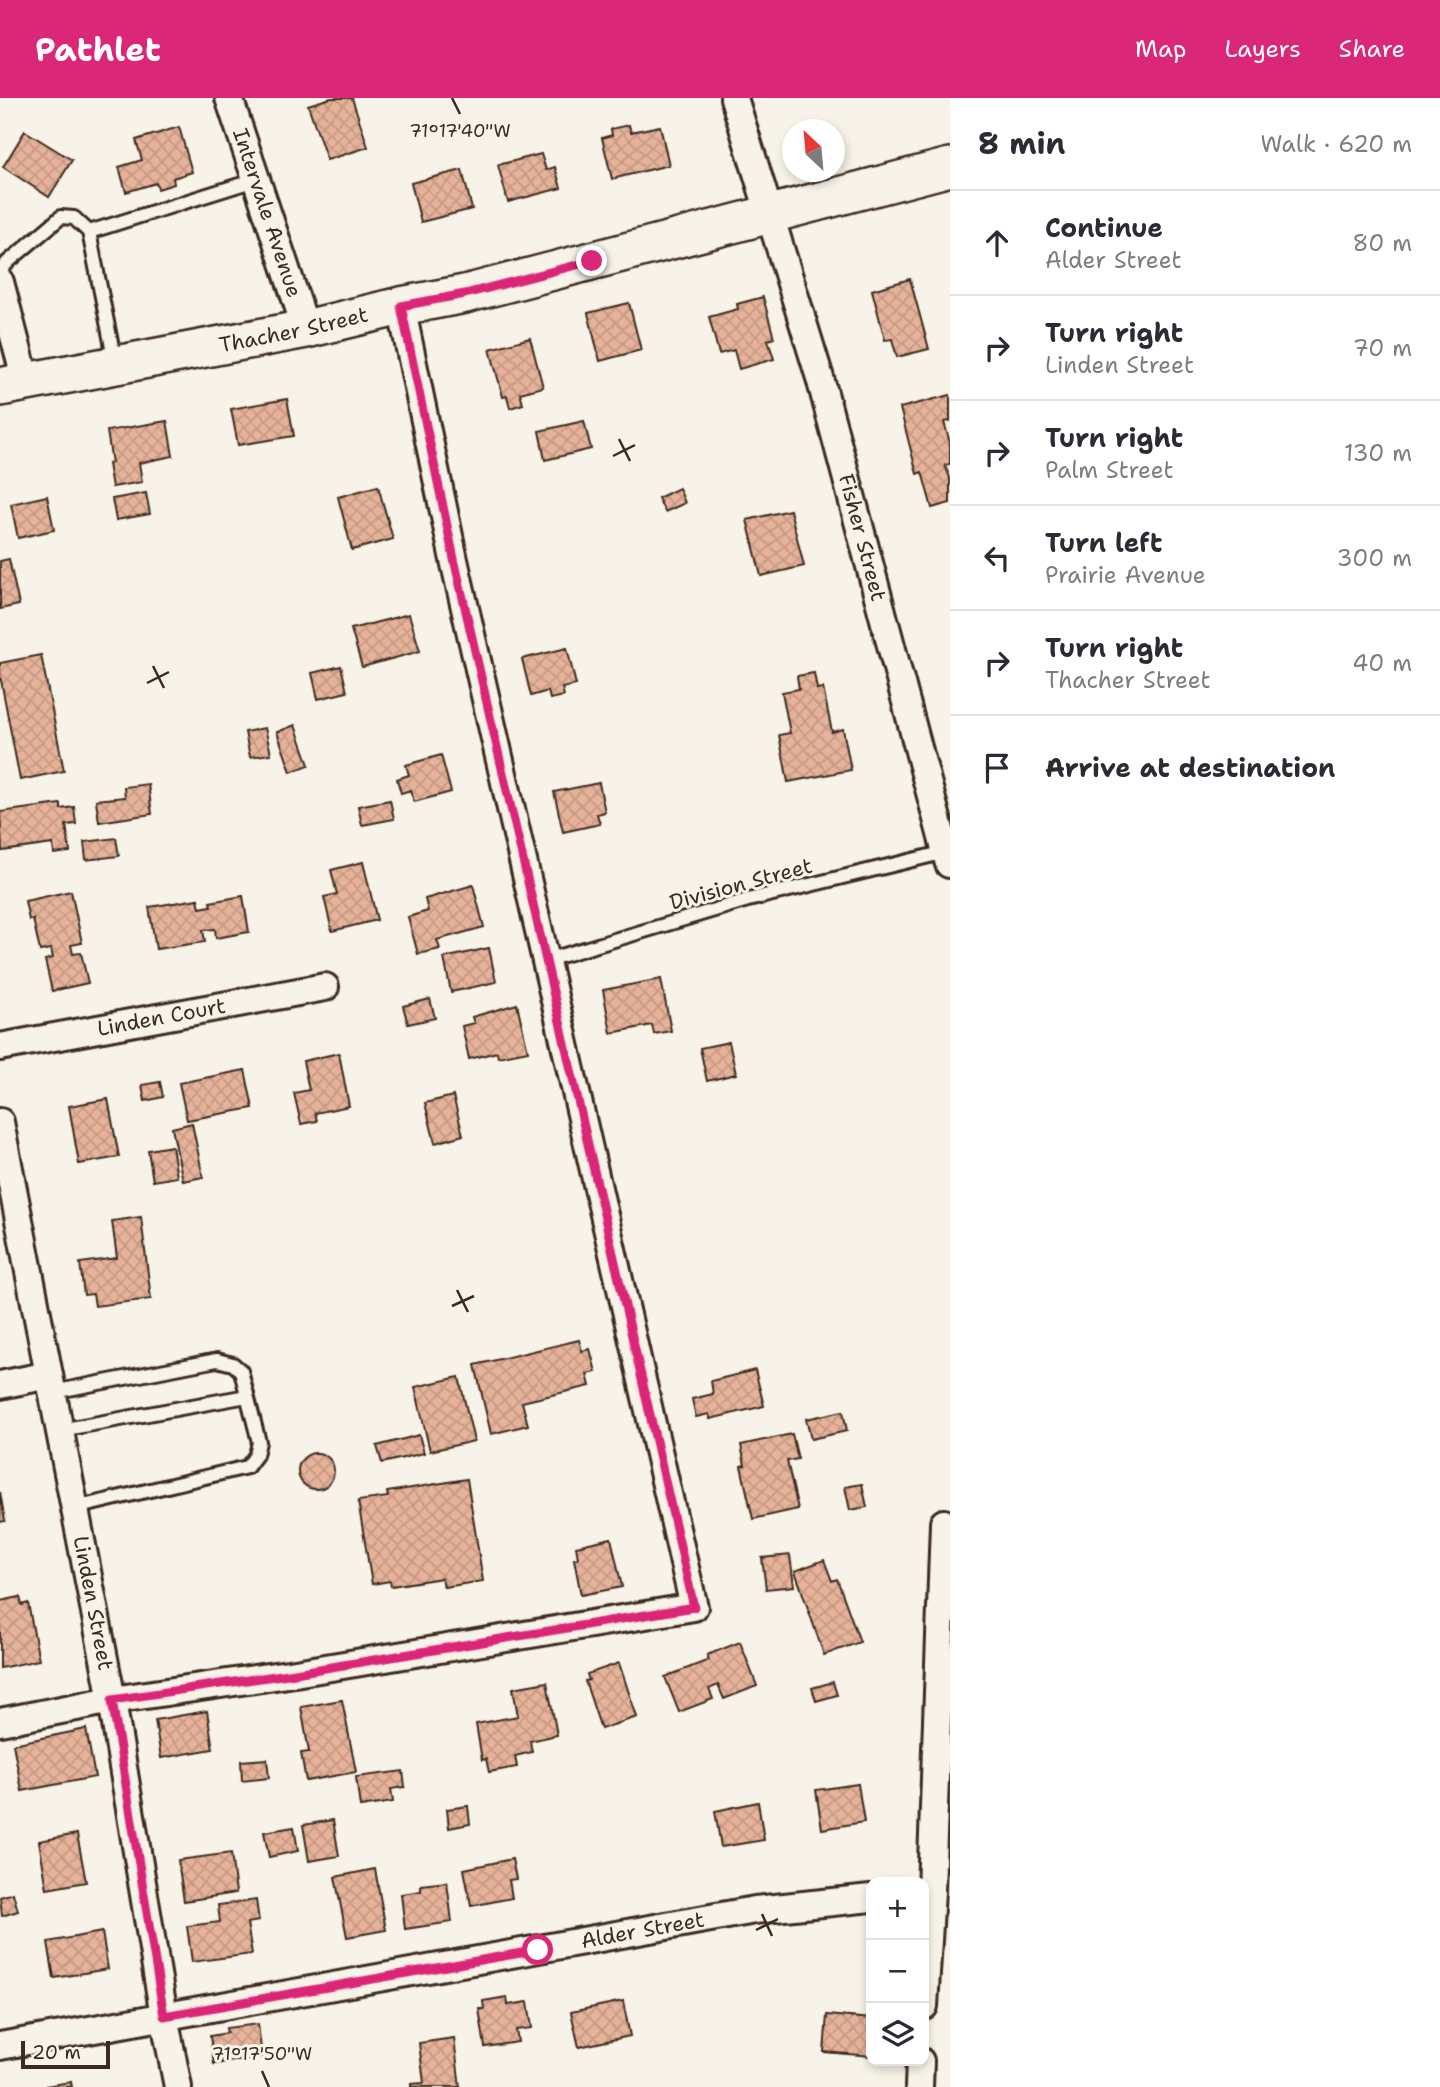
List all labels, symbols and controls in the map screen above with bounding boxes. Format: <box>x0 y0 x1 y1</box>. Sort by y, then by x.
text: Pathlet <box>35 27 161 72</box>
text: Map <box>1135 33 1186 65</box>
text: Layers <box>1224 33 1301 65</box>
text: Share <box>1339 33 1405 65</box>
text: 71°17'40"W <box>409 119 511 143</box>
north arrow <box>782 119 845 182</box>
text: 8 min <box>978 123 1065 164</box>
street label: Intervale Avenue <box>226 125 308 301</box>
text: Walk · 620 m <box>1260 129 1412 159</box>
text: Continue <box>1045 210 1163 245</box>
icon: ahead <box>978 224 1016 262</box>
text: 80 m <box>1353 228 1412 258</box>
route end <box>576 245 607 276</box>
text: Alder Street <box>1045 245 1182 275</box>
street label: Thacher Street <box>217 301 371 359</box>
text: Turn right <box>1045 315 1183 350</box>
icon: right <box>978 329 1016 367</box>
text: 70 m <box>1353 333 1412 363</box>
text: Linden Street <box>1045 350 1194 380</box>
text: Turn right <box>1045 420 1183 455</box>
icon: right <box>978 434 1016 472</box>
text: 130 m <box>1344 438 1412 468</box>
text: Palm Street <box>1045 455 1174 485</box>
street label: Fisher Street <box>832 471 893 604</box>
text: Turn left <box>1045 525 1162 560</box>
icon: left <box>978 539 1016 577</box>
text: 300 m <box>1337 543 1412 573</box>
text: Prairie Avenue <box>1045 560 1206 590</box>
text: Turn right <box>1045 630 1183 665</box>
icon: right <box>978 644 1016 682</box>
text: 40 m <box>1352 648 1412 678</box>
text: Thacher Street <box>1045 665 1211 695</box>
icon: arrive <box>978 749 1016 787</box>
text: Arrive at destination <box>1045 750 1335 785</box>
street label: Division Street <box>667 852 815 916</box>
street label: Linden Court <box>95 992 228 1043</box>
street label: Linden Street <box>67 1534 120 1673</box>
map controls <box>866 1877 929 2066</box>
button: + <box>866 1877 929 1940</box>
street label: Alder Street <box>579 1905 707 1955</box>
route start <box>522 1934 553 1965</box>
button: − <box>866 1940 929 2003</box>
button: layers <box>866 2003 929 2066</box>
scale bar <box>21 2038 110 2070</box>
text: 20 m <box>32 2040 81 2065</box>
text: 71°17'50"W <box>212 2042 312 2066</box>

